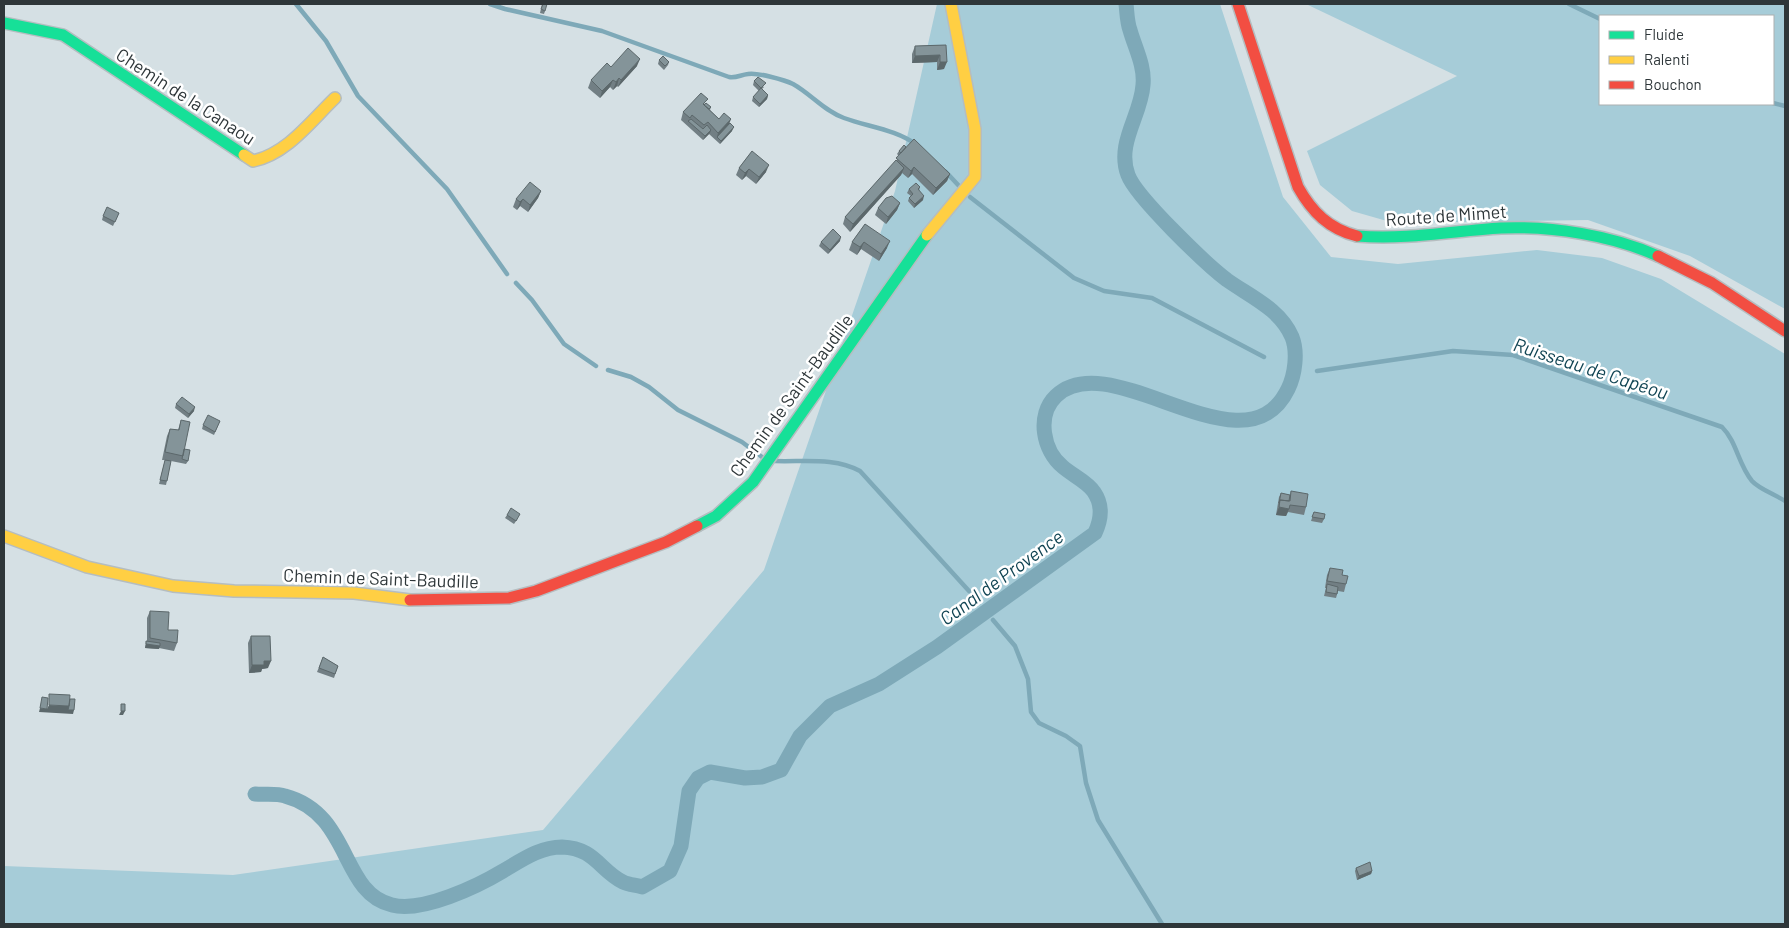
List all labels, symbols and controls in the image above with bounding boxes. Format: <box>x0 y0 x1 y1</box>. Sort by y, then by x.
legend <box>1599 15 1774 105</box>
text: Fluide <box>1644 25 1684 43</box>
street label: Chemin de la Canaou <box>112 43 260 149</box>
text: Ralenti <box>1644 50 1690 68</box>
text: Bouchon <box>1644 75 1702 93</box>
street label: Route de Mimet <box>1385 200 1507 230</box>
street label: Chemin de Saint-Baudille <box>725 309 857 481</box>
water label: Ruisseau de Capéou <box>1511 332 1671 404</box>
water label: Canal de Provence <box>935 524 1067 630</box>
street label: Chemin de Saint-Baudille <box>283 564 479 592</box>

